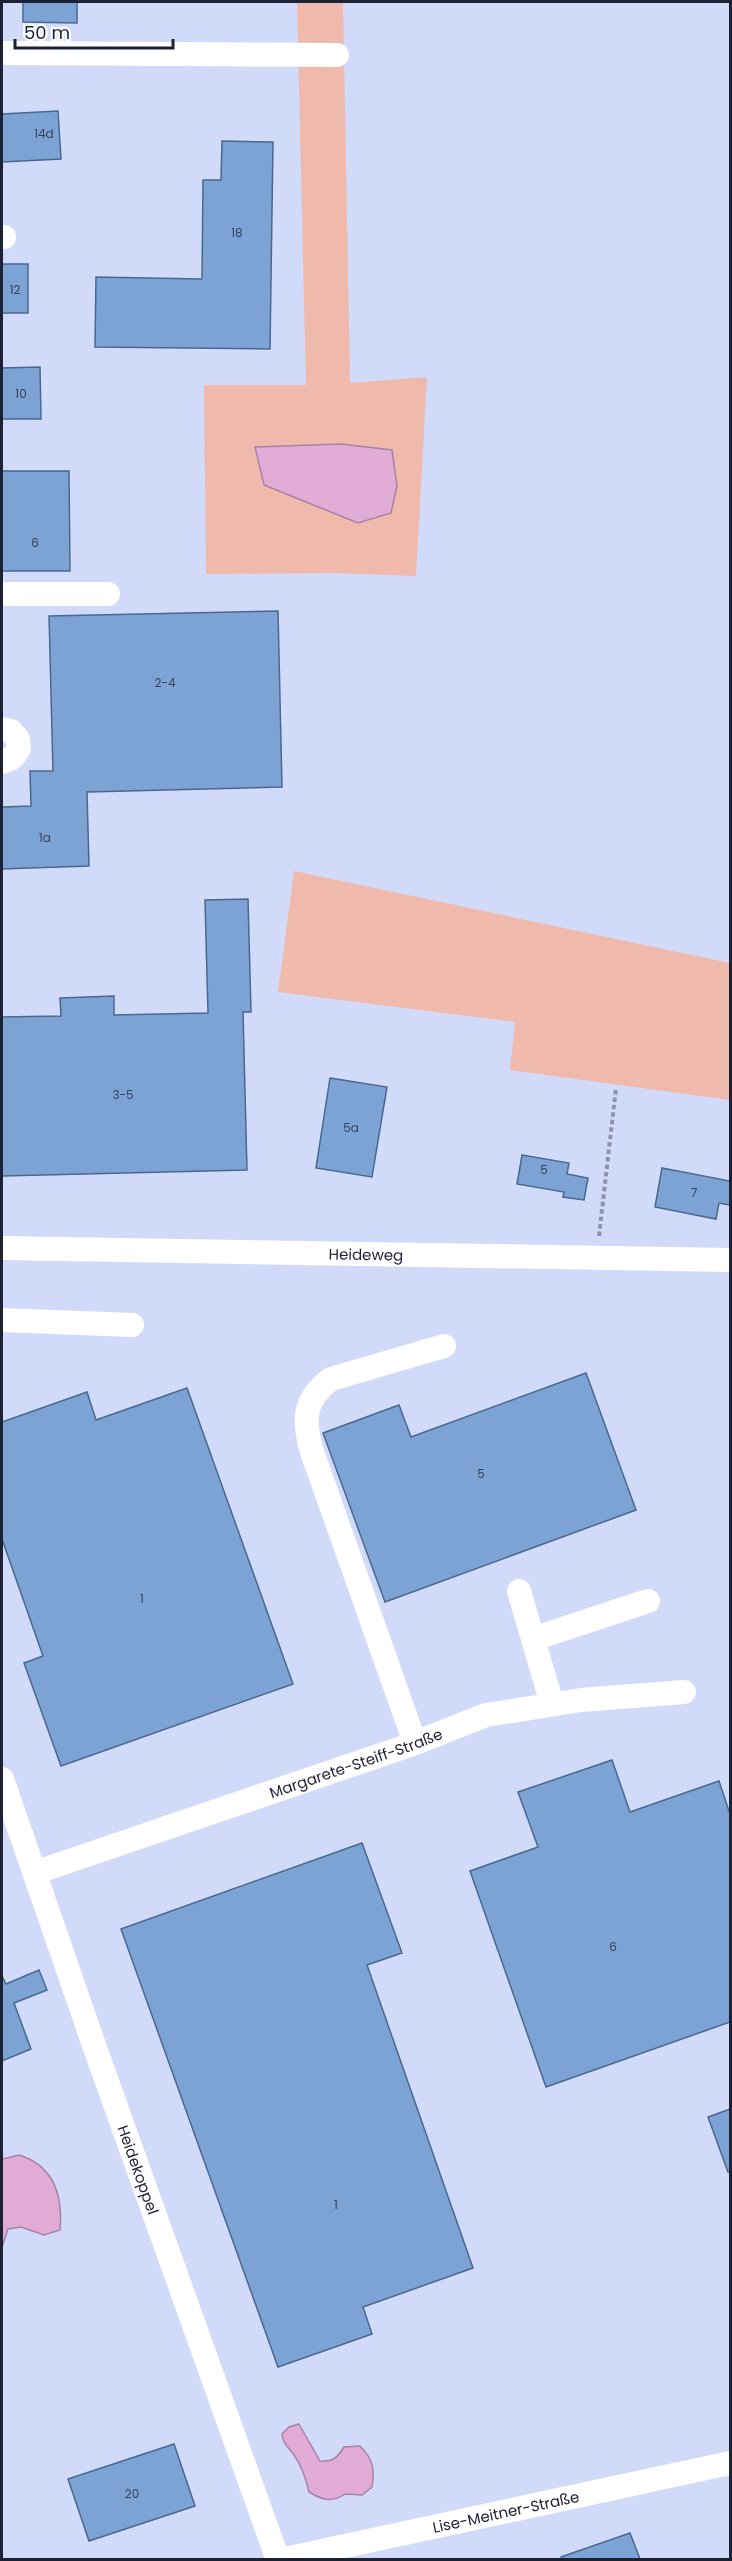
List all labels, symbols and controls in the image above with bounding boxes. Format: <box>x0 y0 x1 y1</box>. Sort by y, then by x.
scale bar <box>15 12 172 50</box>
text: 50 m <box>24 20 70 45</box>
house number: 14d <box>34 125 54 142</box>
house number: 18 <box>231 224 243 241</box>
house number: 12 <box>10 281 20 298</box>
house number: 10 <box>15 385 27 402</box>
house number: 6 <box>31 534 39 551</box>
house number: 2-4 <box>154 674 176 691</box>
house number: 1a <box>39 829 51 846</box>
house number: 3-5 <box>112 1086 134 1103</box>
house number: 5a <box>343 1119 359 1136</box>
house number: 5 <box>540 1161 548 1178</box>
house number: 7 <box>691 1184 698 1201</box>
street label: Heideweg <box>328 1243 403 1265</box>
house number: 5 <box>477 1465 485 1482</box>
house number: 1 <box>140 1590 144 1607</box>
street label: Margarete-Steiff-Straße <box>266 1723 445 1803</box>
house number: 6 <box>609 1938 617 1955</box>
street label: Heidekoppel <box>113 2122 164 2217</box>
house number: 1 <box>334 2196 338 2213</box>
house number: 20 <box>125 2485 139 2502</box>
street label: Lise-Meitner-Straße <box>431 2485 581 2537</box>

